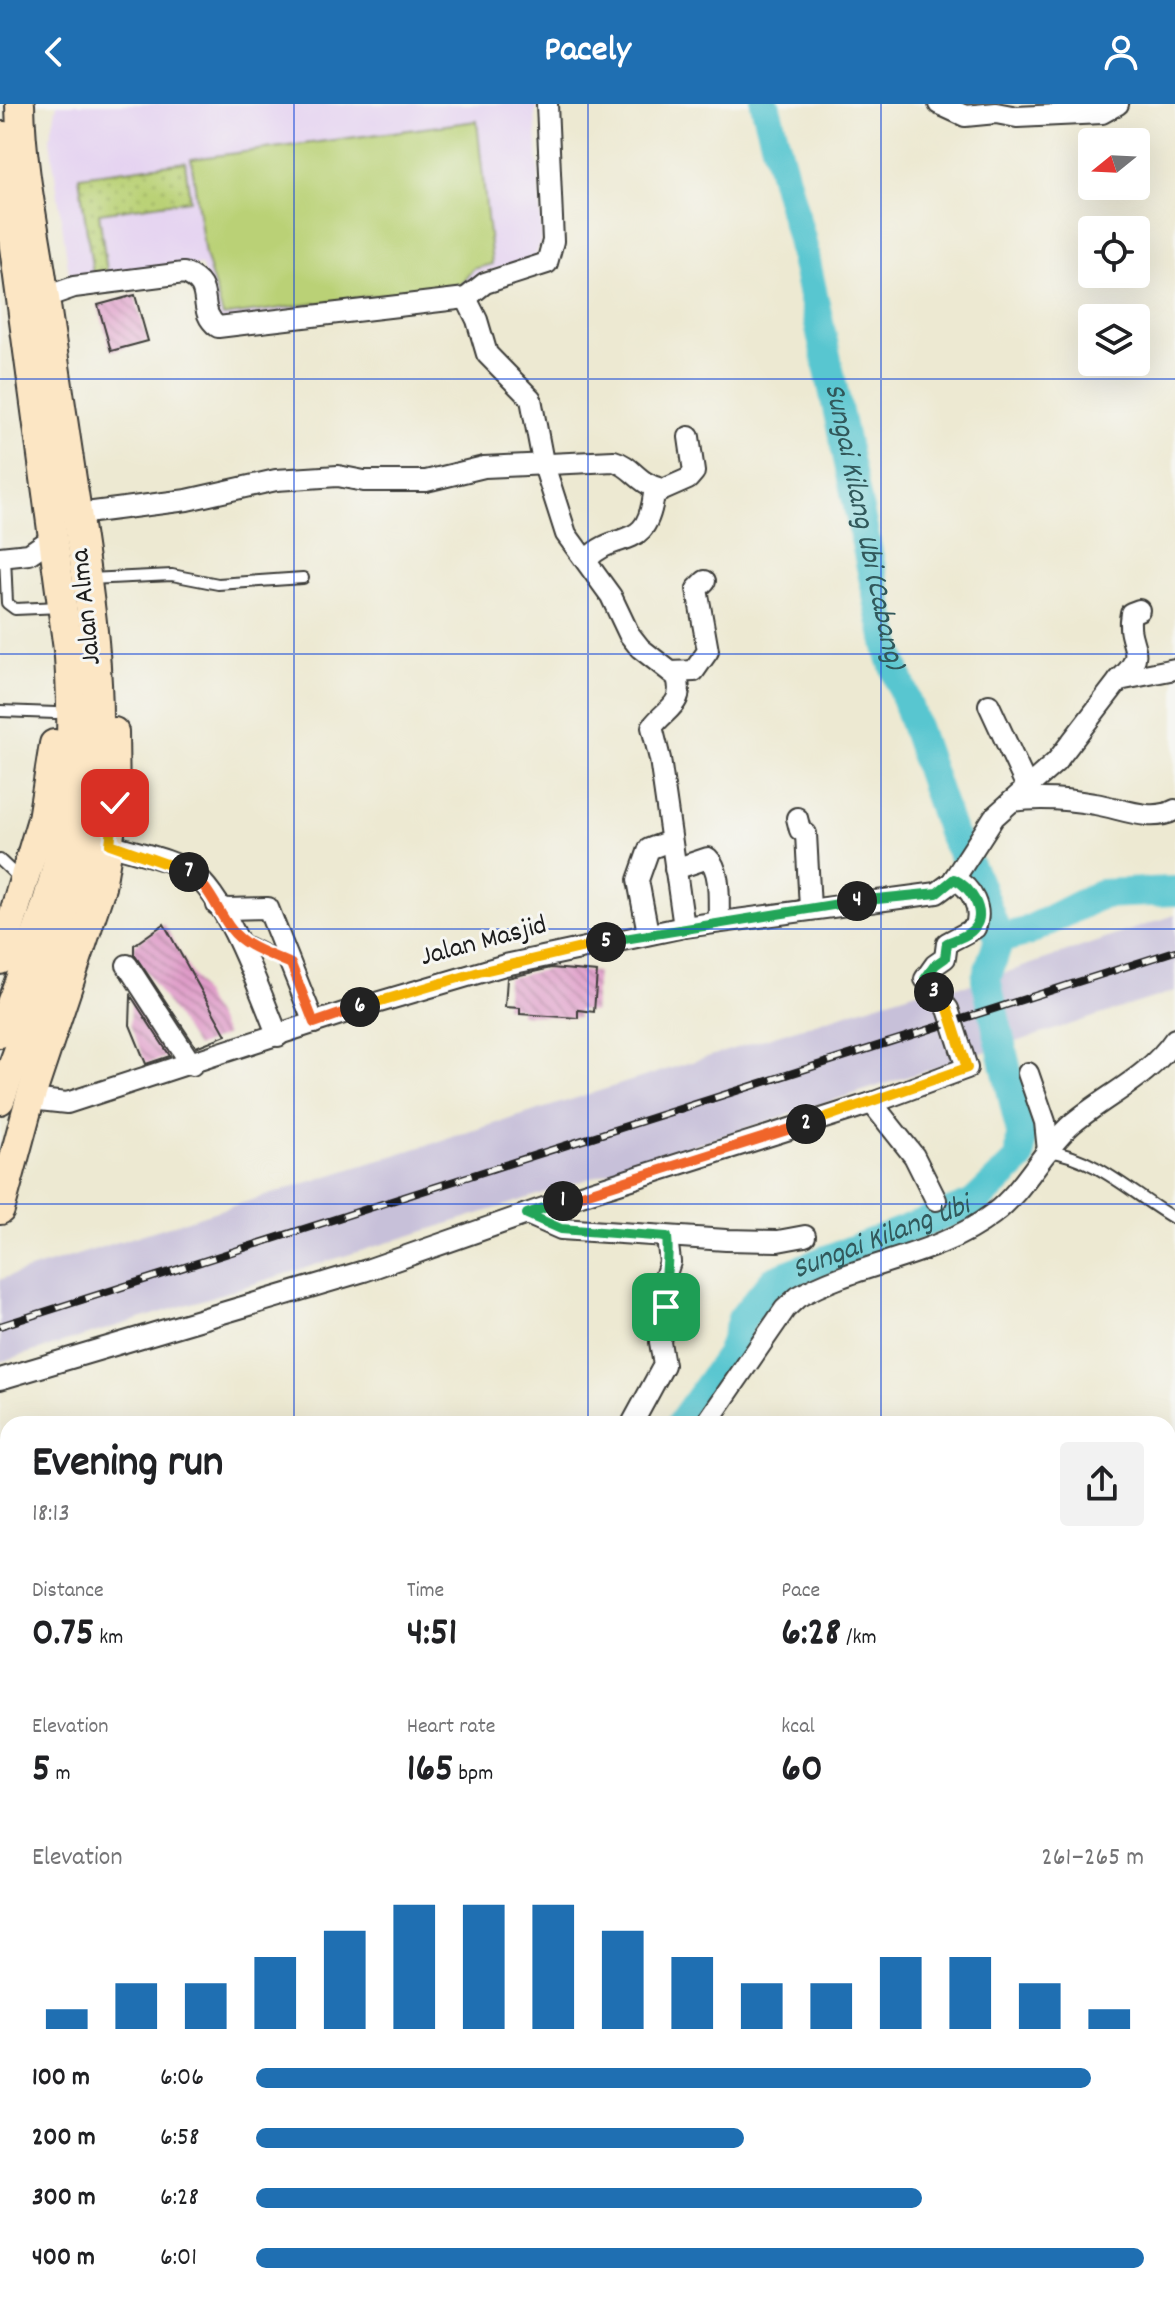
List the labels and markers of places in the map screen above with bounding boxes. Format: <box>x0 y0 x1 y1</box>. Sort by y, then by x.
pin <box>81 769 149 837</box>
pin: 7 <box>169 852 209 892</box>
pin: 4 <box>837 881 877 921</box>
pin: 5 <box>586 922 626 962</box>
pin: 3 <box>914 972 954 1012</box>
pin: 6 <box>340 987 380 1027</box>
pin: 2 <box>786 1104 826 1144</box>
pin: 1 <box>543 1181 583 1221</box>
pin <box>632 1273 700 1341</box>

